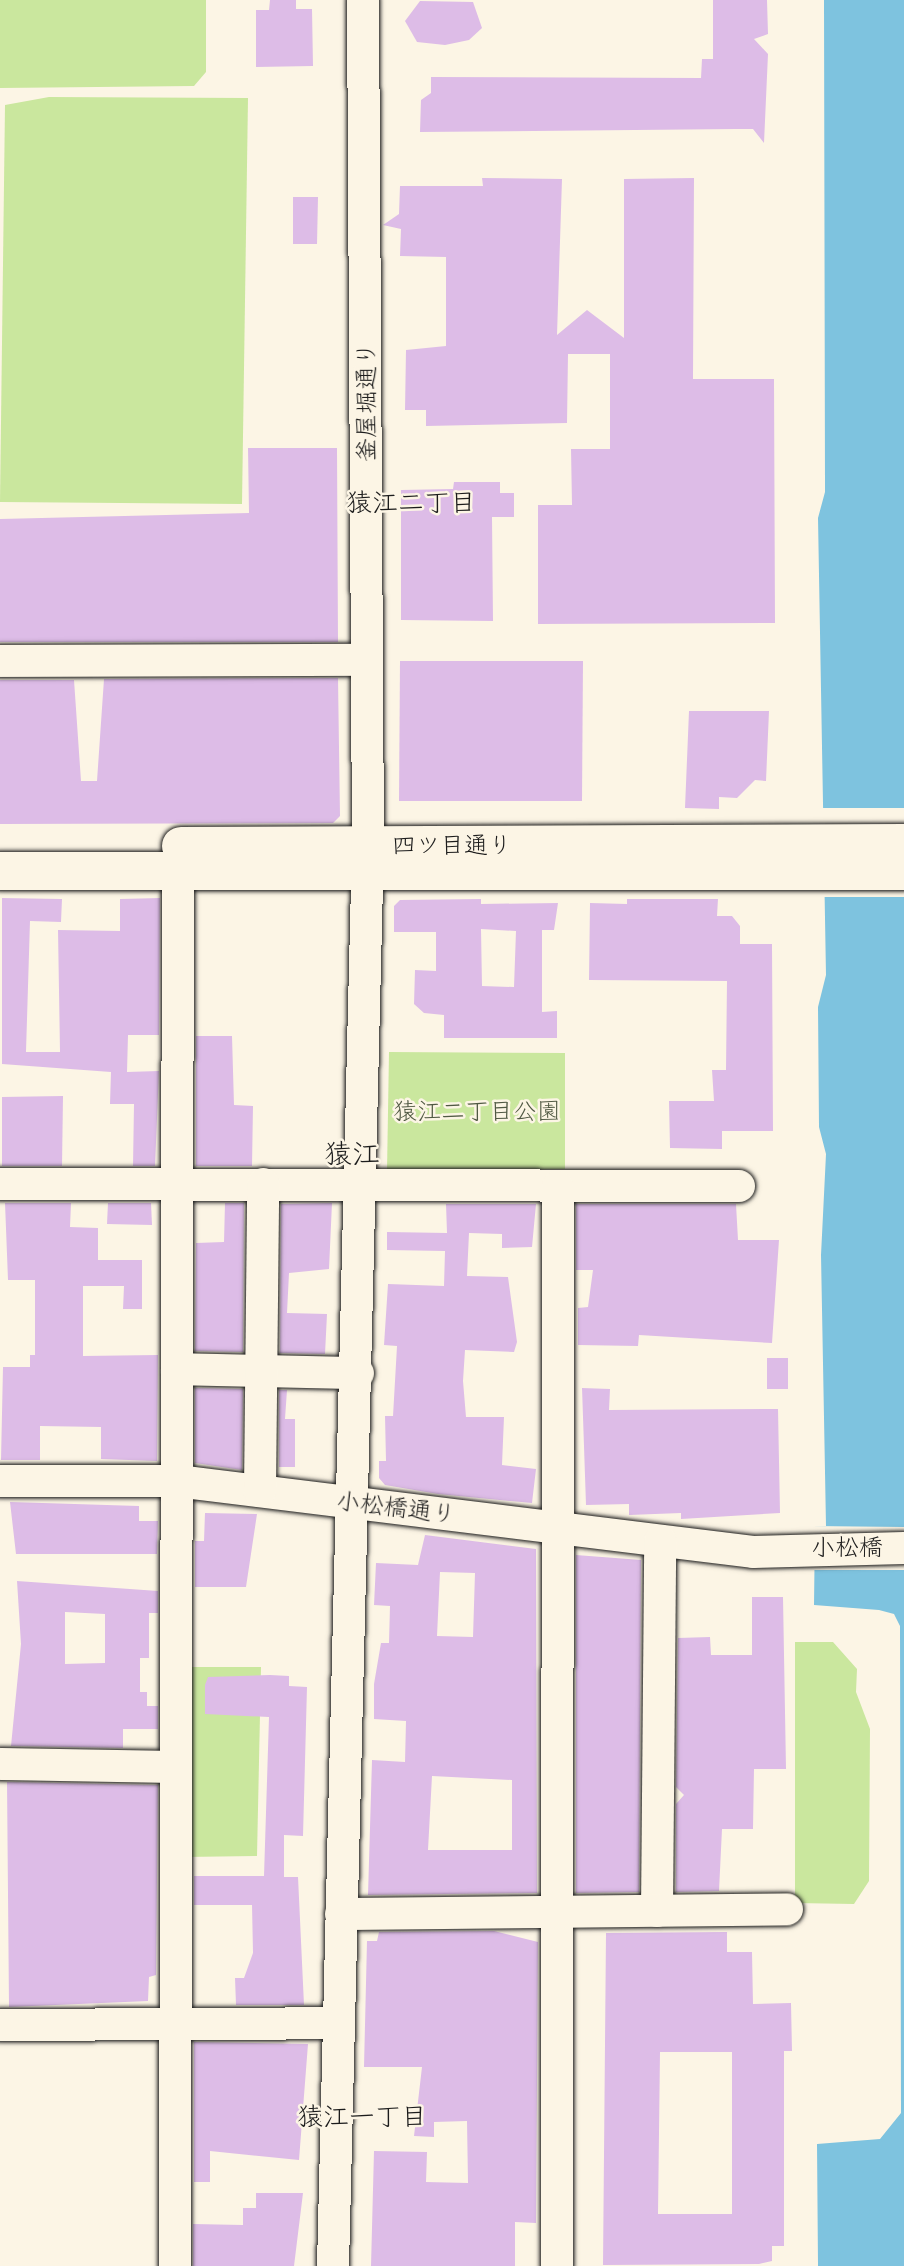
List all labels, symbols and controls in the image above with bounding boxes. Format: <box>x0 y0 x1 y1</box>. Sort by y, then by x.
street label: 釜屋堀通り <box>352 342 380 462</box>
district label: 猿江二丁目 <box>346 487 476 519</box>
street label: 四ツ目通り <box>392 831 512 859</box>
park label: 猿江二丁目公園 <box>393 1097 561 1125</box>
district label: 猿江 <box>324 1136 380 1170</box>
street label: 小松橋通り <box>335 1485 457 1529</box>
street label: 小松橋 <box>811 1533 883 1561</box>
district label: 猿江一丁目 <box>297 2101 427 2133</box>

